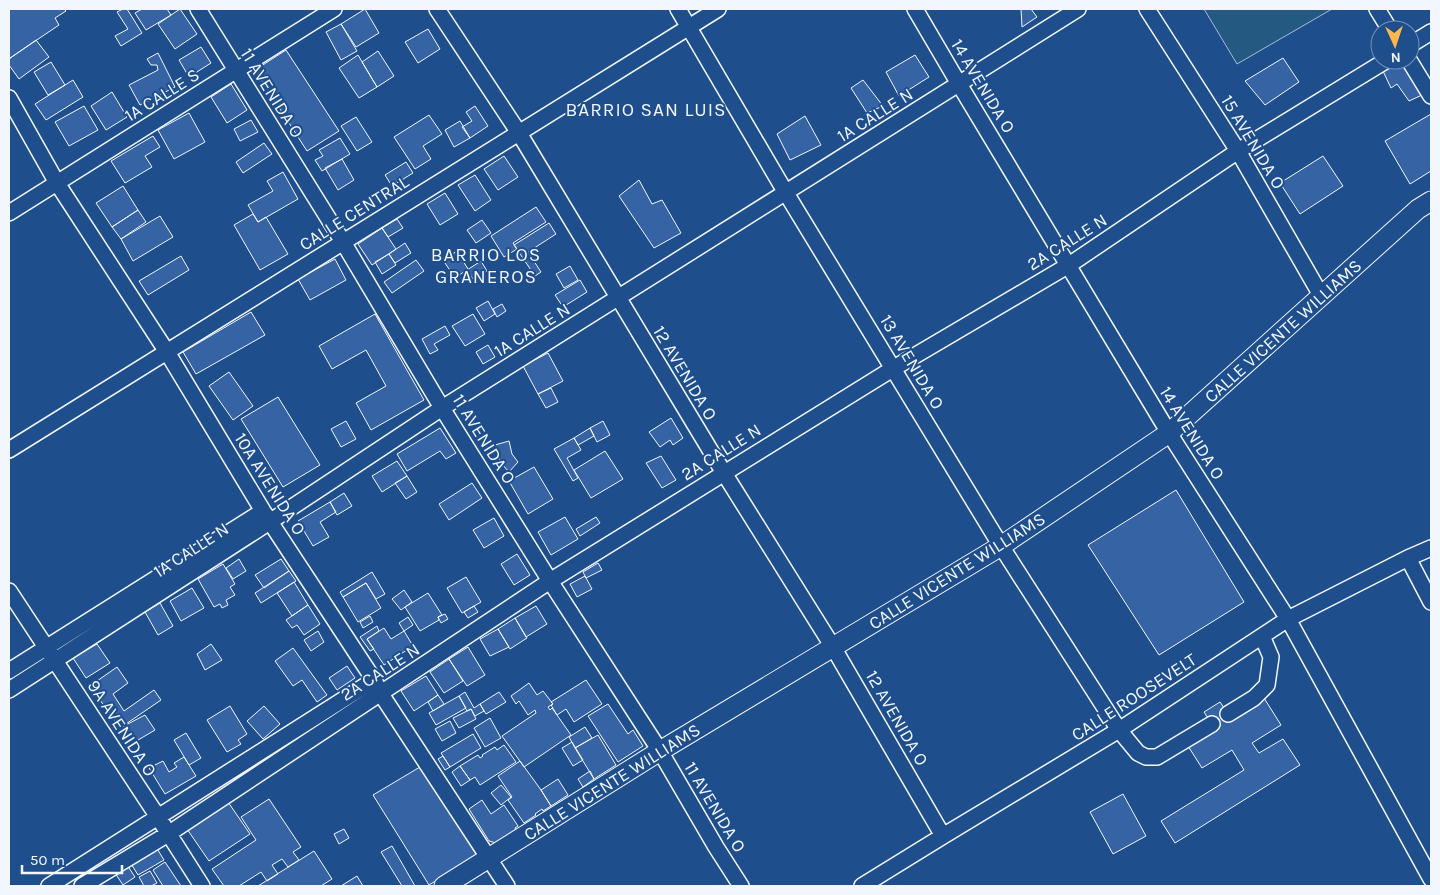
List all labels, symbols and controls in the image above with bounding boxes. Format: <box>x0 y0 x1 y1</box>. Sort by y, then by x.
north arrow <box>1370 20 1420 70</box>
street label: 14 AVENIDA O <box>946 35 1020 137</box>
street label: 11 AVENIDA O <box>236 44 308 142</box>
text: N <box>1390 49 1401 66</box>
street label: 1A CALLE S <box>121 63 203 127</box>
street label: 1A CALLE N <box>833 83 917 147</box>
street label: 15 AVENIDA O <box>1216 91 1290 193</box>
district label: BARRIO SAN LUIS <box>565 99 727 121</box>
street label: CALLE CENTRAL <box>295 170 413 255</box>
street label: 2A CALLE N <box>1023 209 1111 275</box>
district label: BARRIO LOS GRANEROS <box>431 244 541 288</box>
street label: CALLE VICENTE WILLIAMS <box>1200 255 1366 407</box>
street label: 1A CALLE N <box>490 298 574 362</box>
street label: 13 AVENIDA O <box>875 311 949 413</box>
street label: 12 AVENIDA O <box>648 322 722 424</box>
street label: 14 AVENIDA O <box>1155 382 1229 484</box>
street label: 11 AVENIDA O <box>448 390 520 488</box>
street label: 2A CALLE N <box>677 419 765 485</box>
street label: 10A AVENIDA O <box>230 429 310 539</box>
street label: CALLE VICENTE WILLIAMS <box>865 508 1049 634</box>
street label: 1A CALLE N <box>149 517 233 583</box>
street label: 2A CALLE N <box>336 638 424 706</box>
street label: CALLE ROOSEVELT <box>1067 648 1201 746</box>
street label: 12 AVENIDA O <box>861 667 933 769</box>
street label: 9A AVENIDA O <box>83 676 161 780</box>
street label: CALLE VICENTE WILLIAMS <box>520 719 704 845</box>
street label: 11 AVENIDA O <box>679 758 751 856</box>
scale bar <box>22 842 122 874</box>
text: 50 m <box>30 851 65 869</box>

